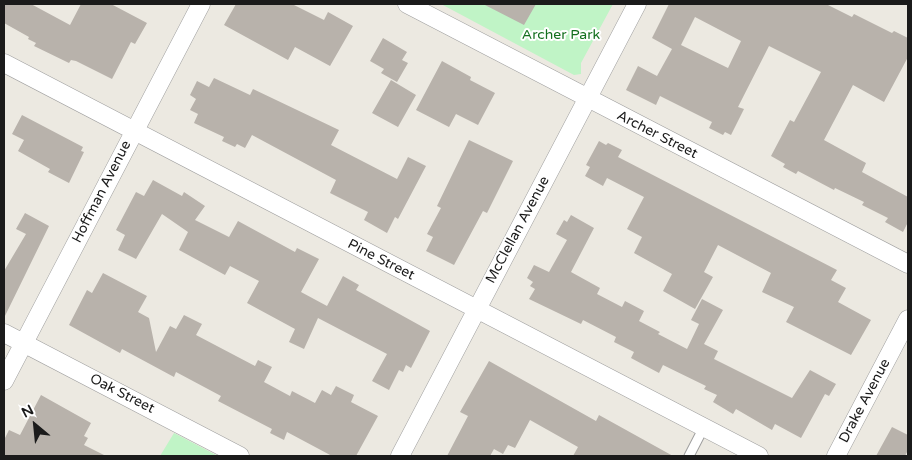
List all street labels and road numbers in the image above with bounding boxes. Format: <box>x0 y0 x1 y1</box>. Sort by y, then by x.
street label: Archer Street <box>614 107 700 163</box>
street label: Hoffman Avenue <box>69 138 135 246</box>
street label: McClellan Avenue <box>483 174 553 286</box>
street label: Pine Street <box>345 236 417 284</box>
street label: Drake Avenue <box>836 356 894 446</box>
street label: Oak Street <box>87 371 157 417</box>

